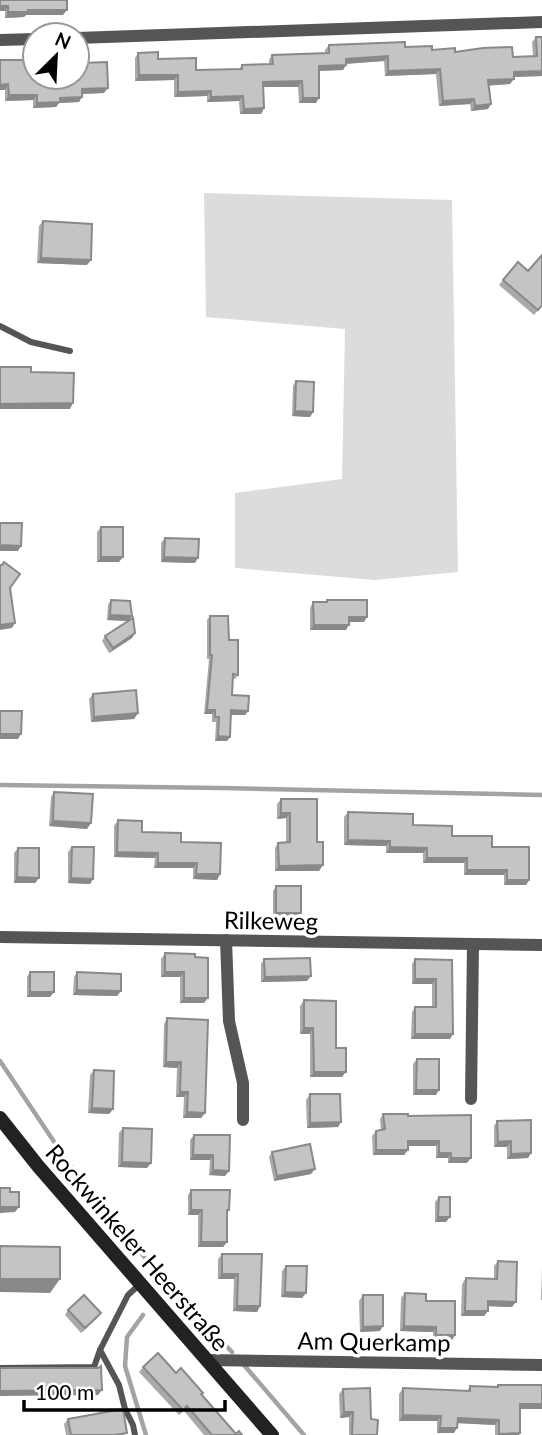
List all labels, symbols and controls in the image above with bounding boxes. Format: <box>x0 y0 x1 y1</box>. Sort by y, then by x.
north arrow <box>21 21 91 91</box>
text: N <box>52 27 74 53</box>
street label: Rilkeweg <box>224 905 318 935</box>
street label: Rockwinkeler Heerstraße <box>40 1138 236 1356</box>
street label: Am Querkamp <box>297 1325 451 1357</box>
scale bar <box>24 1368 226 1412</box>
text: 100 m <box>35 1379 94 1404</box>

